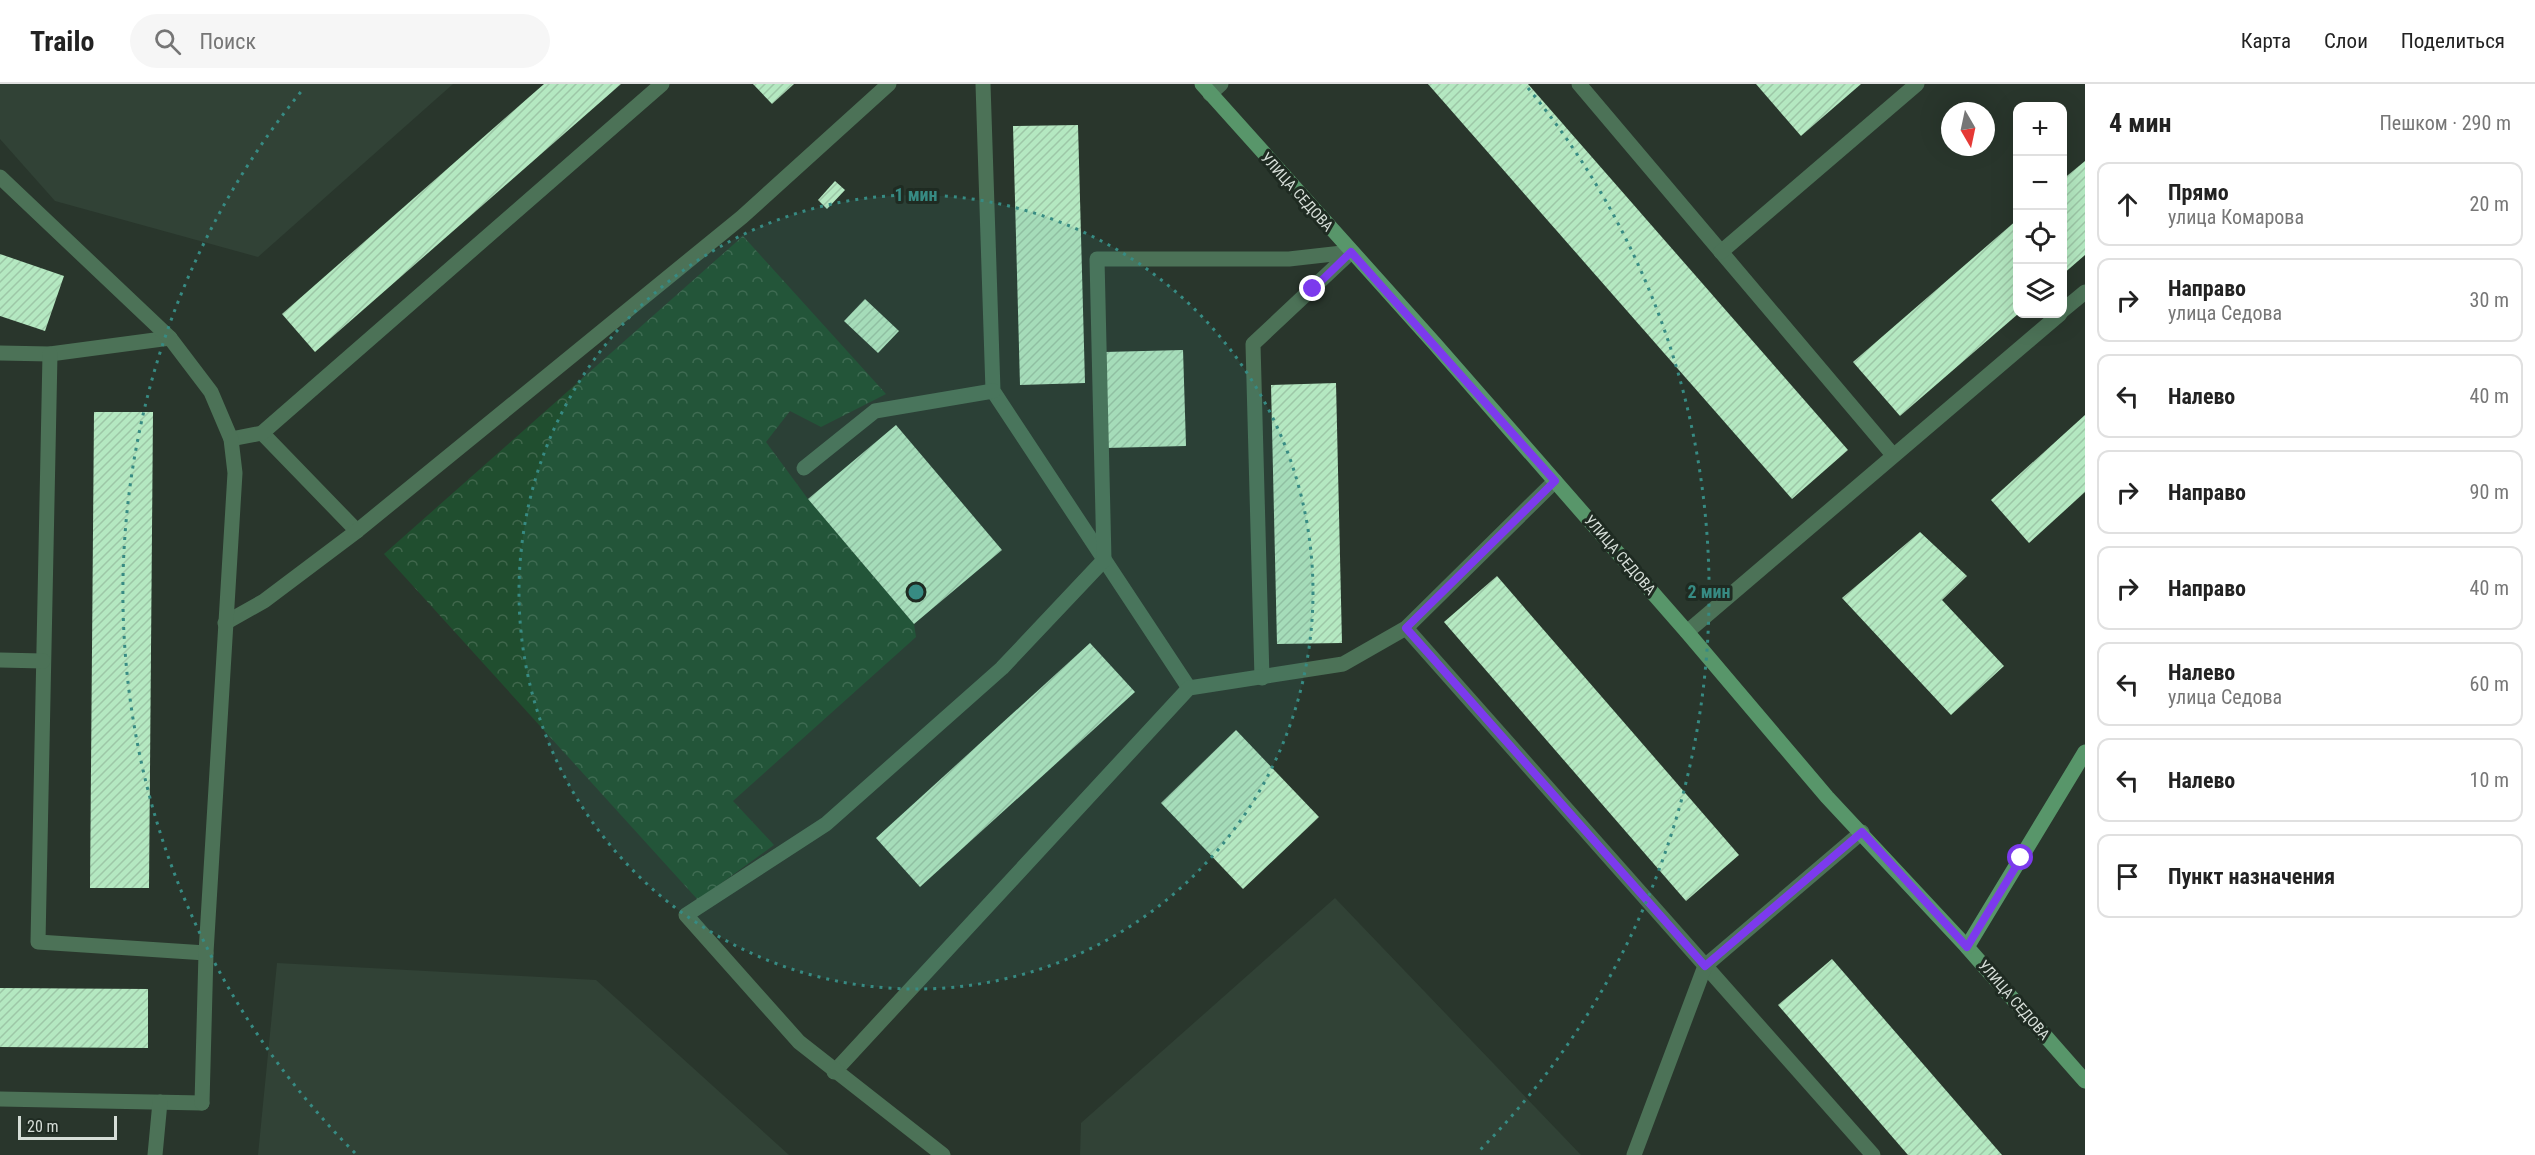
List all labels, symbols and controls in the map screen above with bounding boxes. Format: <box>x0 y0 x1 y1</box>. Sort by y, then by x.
search box <box>130 14 550 68</box>
text: Trailo <box>30 25 94 58</box>
icon: search <box>151 25 184 58</box>
text: Поиск <box>199 29 256 54</box>
text: Карта <box>2241 29 2291 53</box>
text: Слои <box>2324 29 2368 53</box>
text: Поделиться <box>2401 29 2505 53</box>
north arrow <box>1941 102 1995 156</box>
map controls <box>2013 102 2067 318</box>
button: + <box>2013 102 2067 156</box>
text: 4 мин <box>2109 108 2171 138</box>
text: Пешком · 290 m <box>2379 111 2511 135</box>
street label: УЛИЦА СЕДОВА <box>1257 149 1337 235</box>
button: − <box>2013 156 2067 210</box>
text: Прямо <box>2168 180 2229 205</box>
text: 1 мин <box>894 184 938 205</box>
icon: ahead <box>2111 188 2144 221</box>
text: 20 m <box>2470 192 2509 216</box>
text: улица Комарова <box>2168 205 2304 229</box>
button: locate <box>2013 210 2067 264</box>
button: layers <box>2013 264 2067 318</box>
route end <box>1299 275 1325 301</box>
text: Направо <box>2168 276 2246 301</box>
icon: right <box>2111 284 2144 317</box>
text: 30 m <box>2470 288 2509 312</box>
text: улица Седова <box>2168 301 2282 325</box>
icon: left <box>2111 380 2144 413</box>
text: Налево <box>2168 384 2235 409</box>
text: 40 m <box>2470 384 2509 408</box>
icon: right <box>2111 476 2144 509</box>
text: Направо <box>2168 480 2246 505</box>
text: 90 m <box>2470 480 2509 504</box>
street label: УЛИЦА СЕДОВА <box>1580 511 1660 599</box>
icon: right <box>2111 572 2144 605</box>
text: Направо <box>2168 576 2246 601</box>
text: 40 m <box>2470 576 2509 600</box>
text: 2 мин <box>1687 581 1731 602</box>
centre of rings <box>906 582 926 602</box>
text: Налево <box>2168 660 2235 685</box>
icon: left <box>2111 668 2144 701</box>
text: 60 m <box>2470 672 2509 696</box>
text: улица Седова <box>2168 685 2282 709</box>
icon: left <box>2111 764 2144 797</box>
text: Налево <box>2168 768 2235 793</box>
text: 10 m <box>2470 768 2509 792</box>
route start <box>2007 844 2033 870</box>
icon: arrive <box>2111 860 2144 893</box>
text: Пункт назначения <box>2168 864 2335 889</box>
street label: УЛИЦА СЕДОВА <box>1974 956 2054 1044</box>
scale bar <box>18 1113 117 1140</box>
text: 20 m <box>27 1117 59 1136</box>

